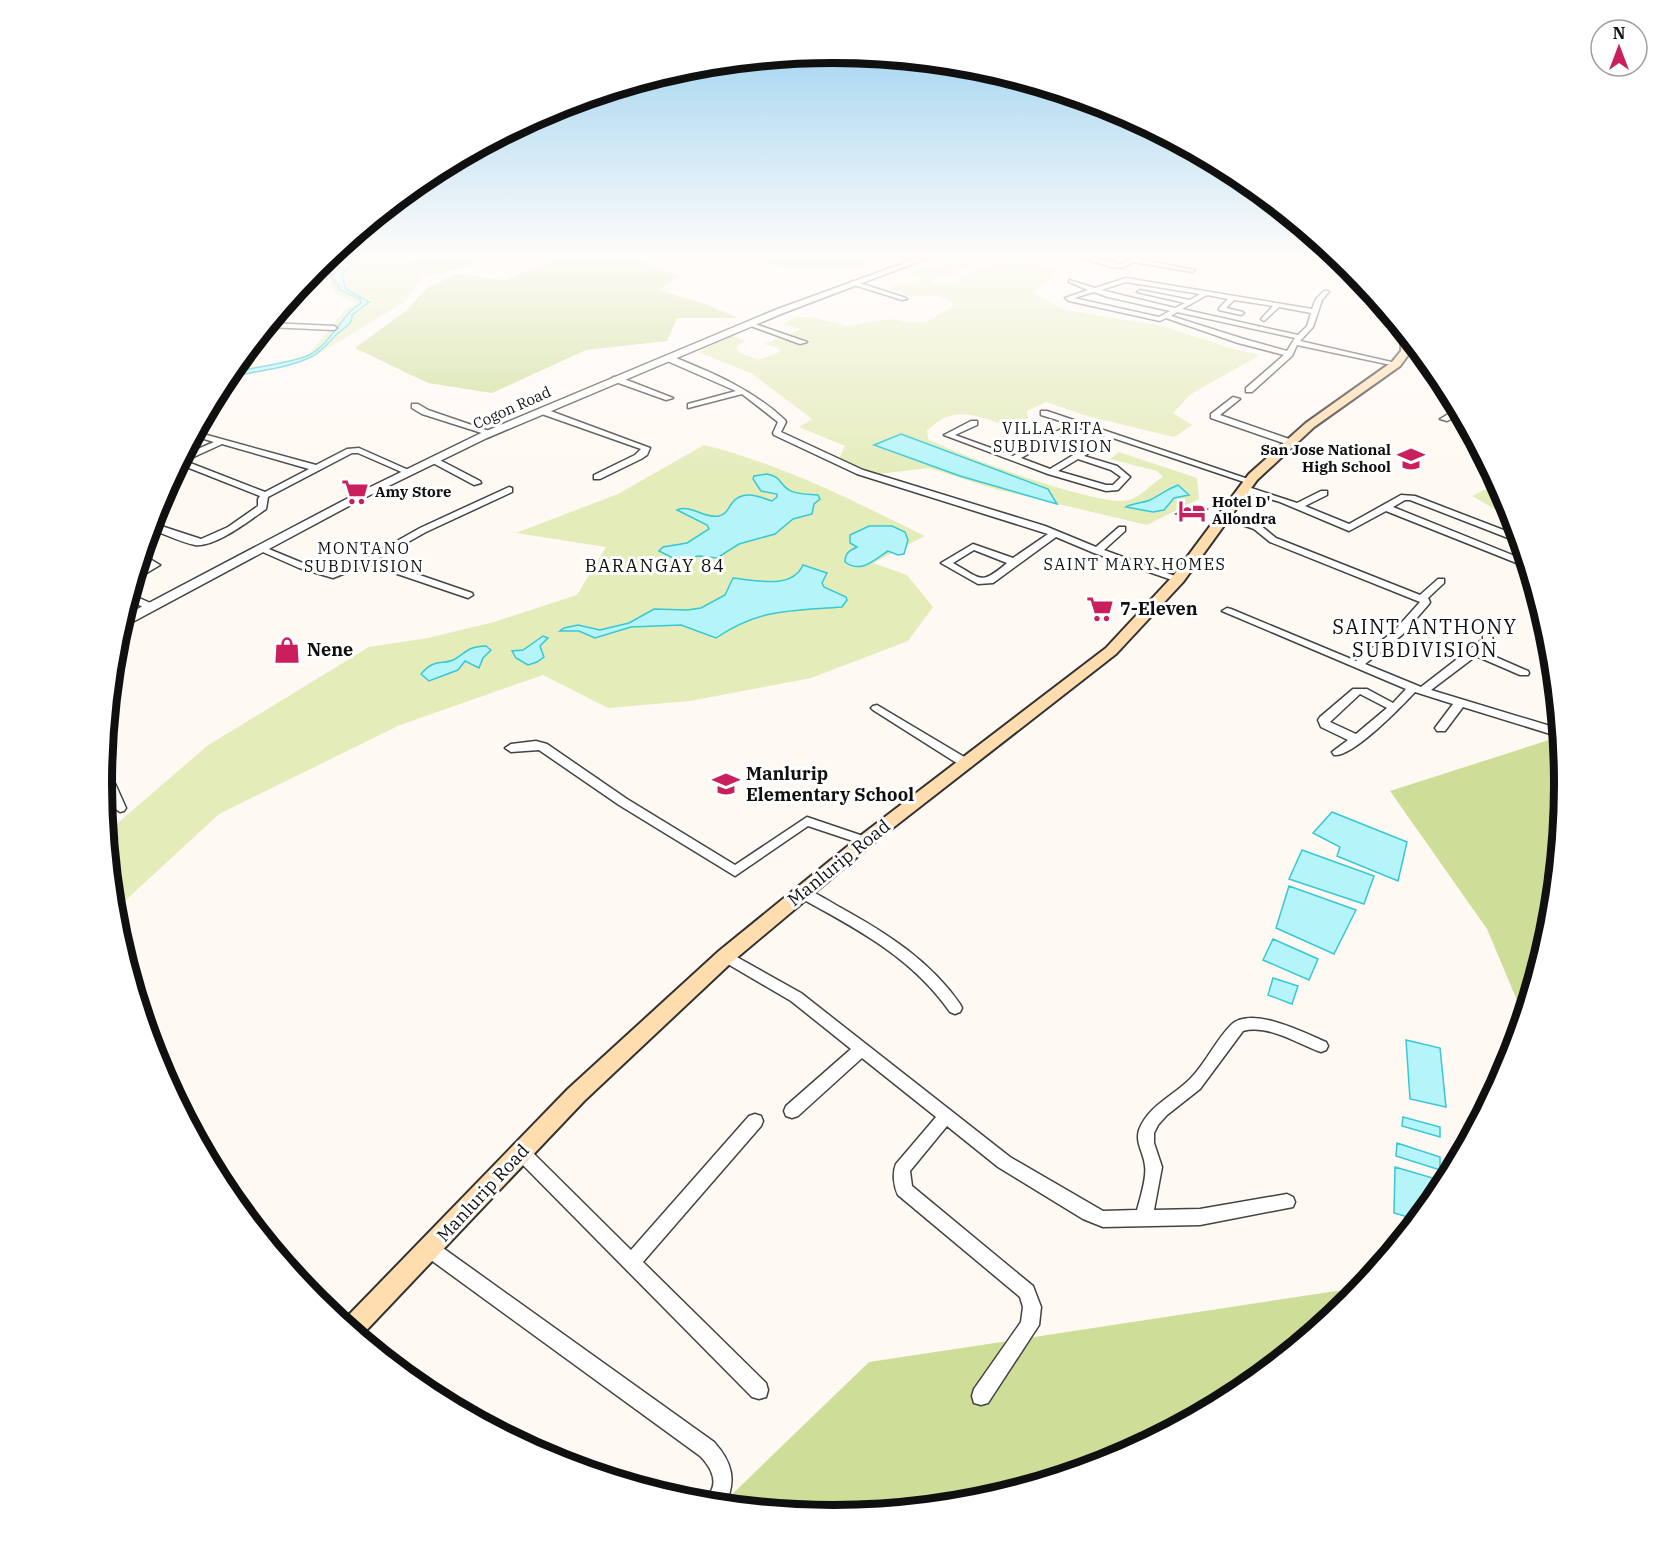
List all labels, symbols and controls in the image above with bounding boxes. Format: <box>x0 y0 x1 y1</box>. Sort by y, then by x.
north arrow <box>1589 18 1649 78</box>
text: N <box>1613 23 1625 43</box>
street label: Cogon Road <box>470 382 554 433</box>
district label: VILLA RITA SUBDIVISION <box>993 418 1113 456</box>
place label: San Jose National High School <box>1261 440 1391 476</box>
school or university icon: San Jose National High School <box>1396 444 1426 474</box>
supermarket icon: Amy Store <box>340 477 370 507</box>
place label: Amy Store <box>375 482 452 501</box>
place label: Hotel D' Allondra <box>1212 492 1277 528</box>
hotel icon: Hotel D' Allondra <box>1177 496 1207 526</box>
district label: MONTANO SUBDIVISION <box>304 538 424 576</box>
district label: BARANGAY 84 <box>585 554 725 577</box>
district label: SAINT MARY HOMES <box>1044 554 1226 574</box>
supermarket icon: 7-Eleven <box>1085 594 1115 624</box>
place label: 7-Eleven <box>1120 597 1198 620</box>
district label: SAINT ANTHONY SUBDIVISION <box>1332 613 1518 663</box>
shop icon: Nene <box>272 635 302 665</box>
place label: Nene <box>307 638 353 661</box>
place label: Manlurip Elementary School <box>746 762 914 806</box>
school or university icon: Manlurip Elementary School <box>711 769 741 799</box>
street label: Manlurip Road <box>783 814 895 911</box>
street label: Manlurip Road <box>431 1139 534 1246</box>

